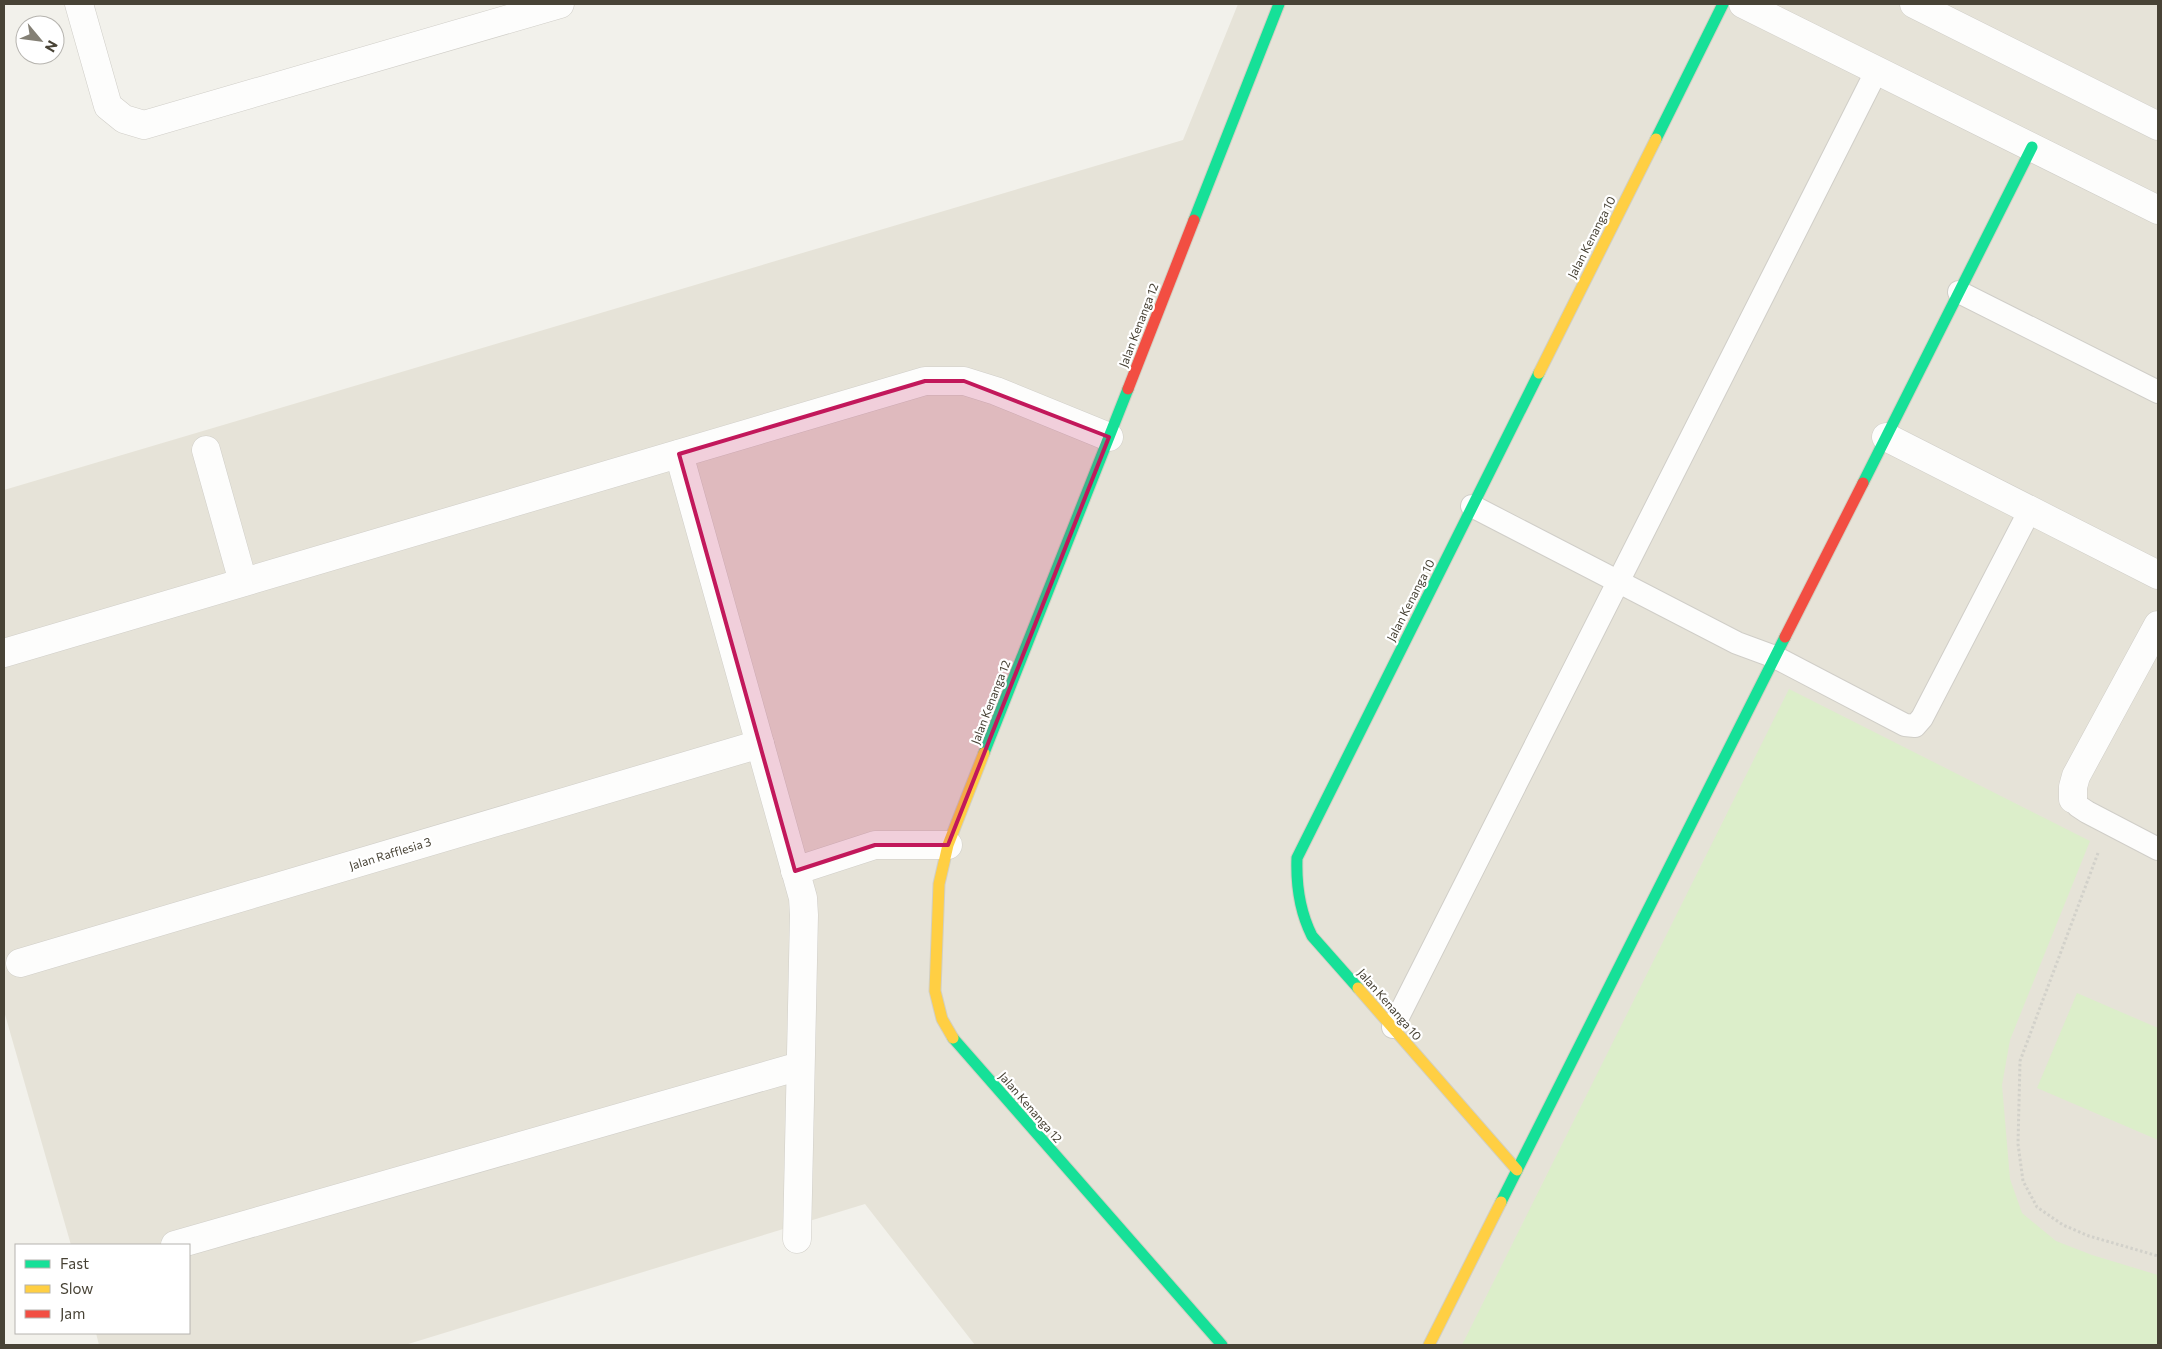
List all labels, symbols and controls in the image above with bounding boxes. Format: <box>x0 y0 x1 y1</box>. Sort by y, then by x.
north arrow <box>15 15 65 65</box>
text: N <box>42 38 62 55</box>
street label: Jalan Kenanga 10 <box>1564 193 1619 281</box>
street label: Jalan Kenanga 12 <box>1116 281 1162 369</box>
street label: Jalan Kenanga 10 <box>1383 556 1438 644</box>
street label: Jalan Kenanga 12 <box>968 658 1014 746</box>
street label: Jalan Rafflesia 3 <box>347 834 433 873</box>
street label: Jalan Kenanga 10 <box>1354 965 1425 1043</box>
street label: Jalan Kenanga 12 <box>996 1069 1066 1146</box>
legend <box>15 1244 190 1334</box>
text: Fast <box>60 1254 89 1272</box>
text: Slow <box>60 1279 93 1297</box>
text: Jam <box>60 1304 85 1322</box>

